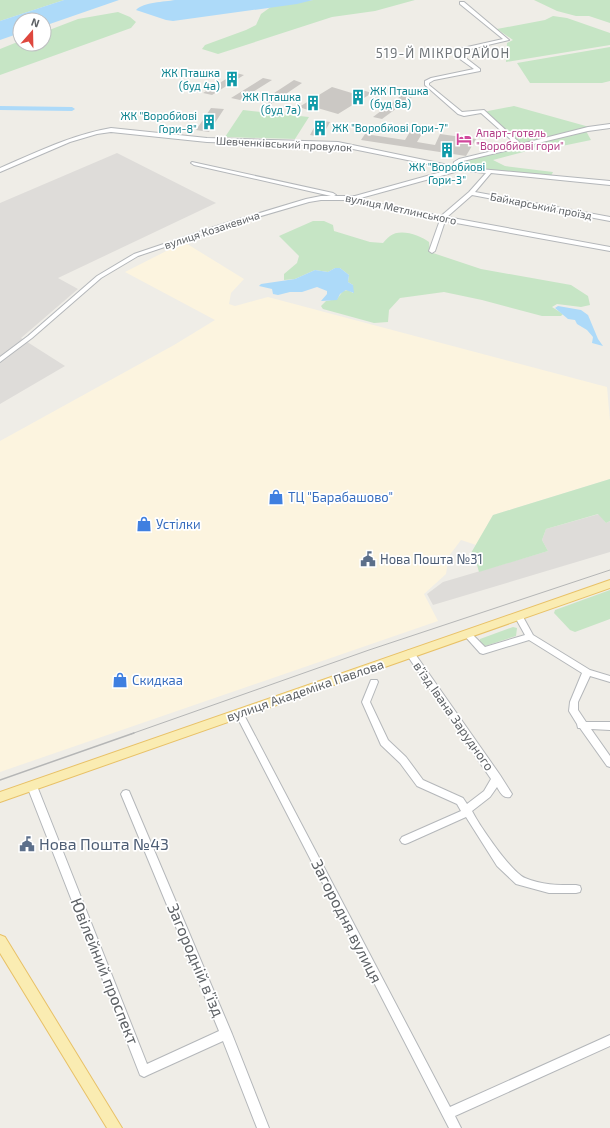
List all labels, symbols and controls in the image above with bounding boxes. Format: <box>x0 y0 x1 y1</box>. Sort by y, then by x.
north arrow <box>12 12 52 52</box>
text: N <box>30 15 42 30</box>
district label: 519-Й МІКРОРАЙОН <box>376 45 510 61</box>
place label: ЖК Пташка (буд 4а) <box>161 66 220 93</box>
building icon: ЖК Пташка (буд 4а) <box>223 70 241 88</box>
place label: ЖК Пташка (буд 8а) <box>370 84 429 111</box>
building icon: ЖК Пташка (буд 8а) <box>349 88 367 106</box>
place label: ЖК Пташка (буд 7а) <box>242 90 301 117</box>
building icon: ЖК Пташка (буд 7а) <box>304 94 322 112</box>
place label: ЖК "Воробйові Гори-8" <box>121 109 197 135</box>
building icon: ЖК "Воробйові Гори-8" <box>200 113 218 131</box>
building icon: ЖК "Воробйові Гори-7" <box>311 119 329 137</box>
place label: ЖК "Воробйові Гори-7" <box>332 121 448 134</box>
place label: Апарт-готель "Воробйові гори" <box>476 126 564 152</box>
hotel icon: Апарт-готель "Воробйові гори" <box>455 130 473 148</box>
street label: Шевченківський провулок <box>216 133 353 155</box>
building icon: ЖК "Воробйові Гори-3" <box>438 141 456 159</box>
place label: ЖК "Воробйові Гори-3" <box>409 160 485 186</box>
street label: Байкарський проїзд <box>489 189 594 222</box>
street label: вулиця Метлинського <box>344 190 458 228</box>
street label: вулиця Козакевича <box>162 208 262 252</box>
shop icon: ТЦ "Барабашово" <box>267 488 285 506</box>
place label: ТЦ "Барабашово" <box>288 489 393 505</box>
shop icon: Устілки <box>135 515 153 533</box>
place label: Устілки <box>156 516 201 532</box>
public building icon: Нова Пошта №31 <box>359 550 377 568</box>
place label: Нова Пошта №31 <box>380 551 483 567</box>
street label: вулиця Академіка Павлова <box>224 656 386 724</box>
street label: в’їзд Івана Зарудного <box>410 658 498 774</box>
shop icon: Скидкаа <box>111 671 129 689</box>
place label: Скидкаа <box>132 672 183 688</box>
place label: Нова Пошта №43 <box>39 834 169 853</box>
public building icon: Нова Пошта №43 <box>18 835 36 853</box>
street label: Загородня вулиця <box>307 856 387 986</box>
street label: Ювілейний проспект <box>67 895 144 1047</box>
street label: Загородній вʼїзд <box>164 900 229 1019</box>

